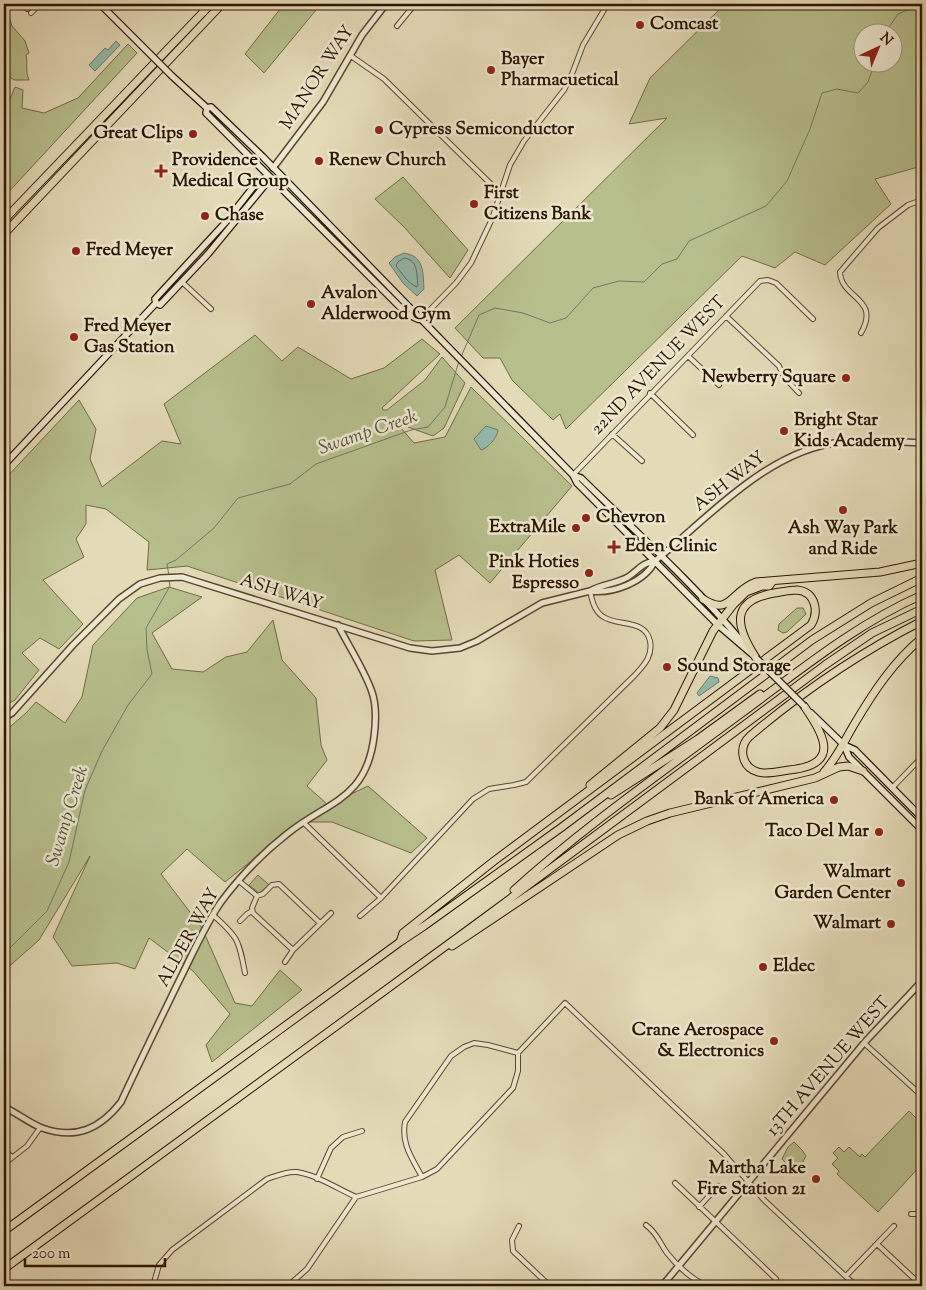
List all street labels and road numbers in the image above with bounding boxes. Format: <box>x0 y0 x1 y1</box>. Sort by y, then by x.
street label: MANOR WAY <box>274 21 362 135</box>
street label: 22ND AVENUE WEST <box>585 290 733 441</box>
street label: ASH WAY <box>688 445 772 519</box>
street label: ASH WAY <box>236 568 326 618</box>
street label: ALDER WAY <box>151 884 227 992</box>
street label: 13TH AVENUE WEST <box>761 991 897 1143</box>

